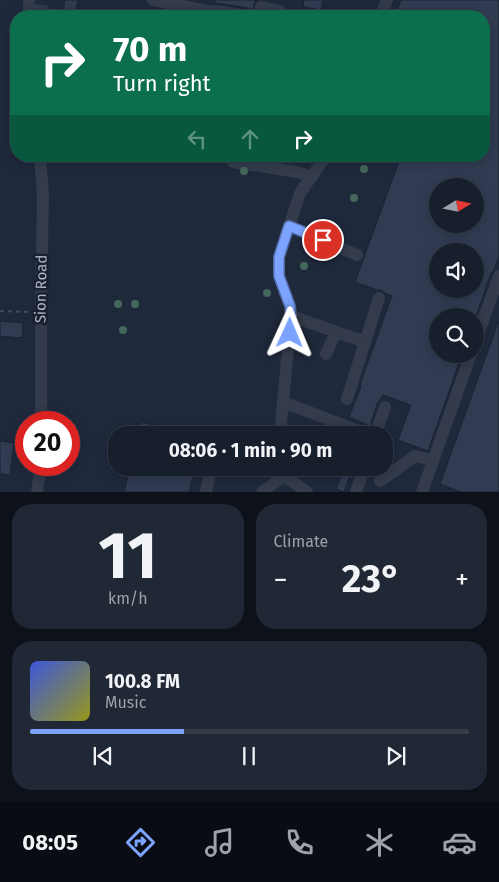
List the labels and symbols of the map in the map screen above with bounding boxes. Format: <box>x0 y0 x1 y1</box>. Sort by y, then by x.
north arrow <box>429 178 484 232</box>
pin <box>302 219 344 261</box>
street label: Sion Road <box>31 255 51 323</box>
position arrow <box>263 306 315 358</box>
speed limit sign: 20 <box>15 411 80 476</box>

